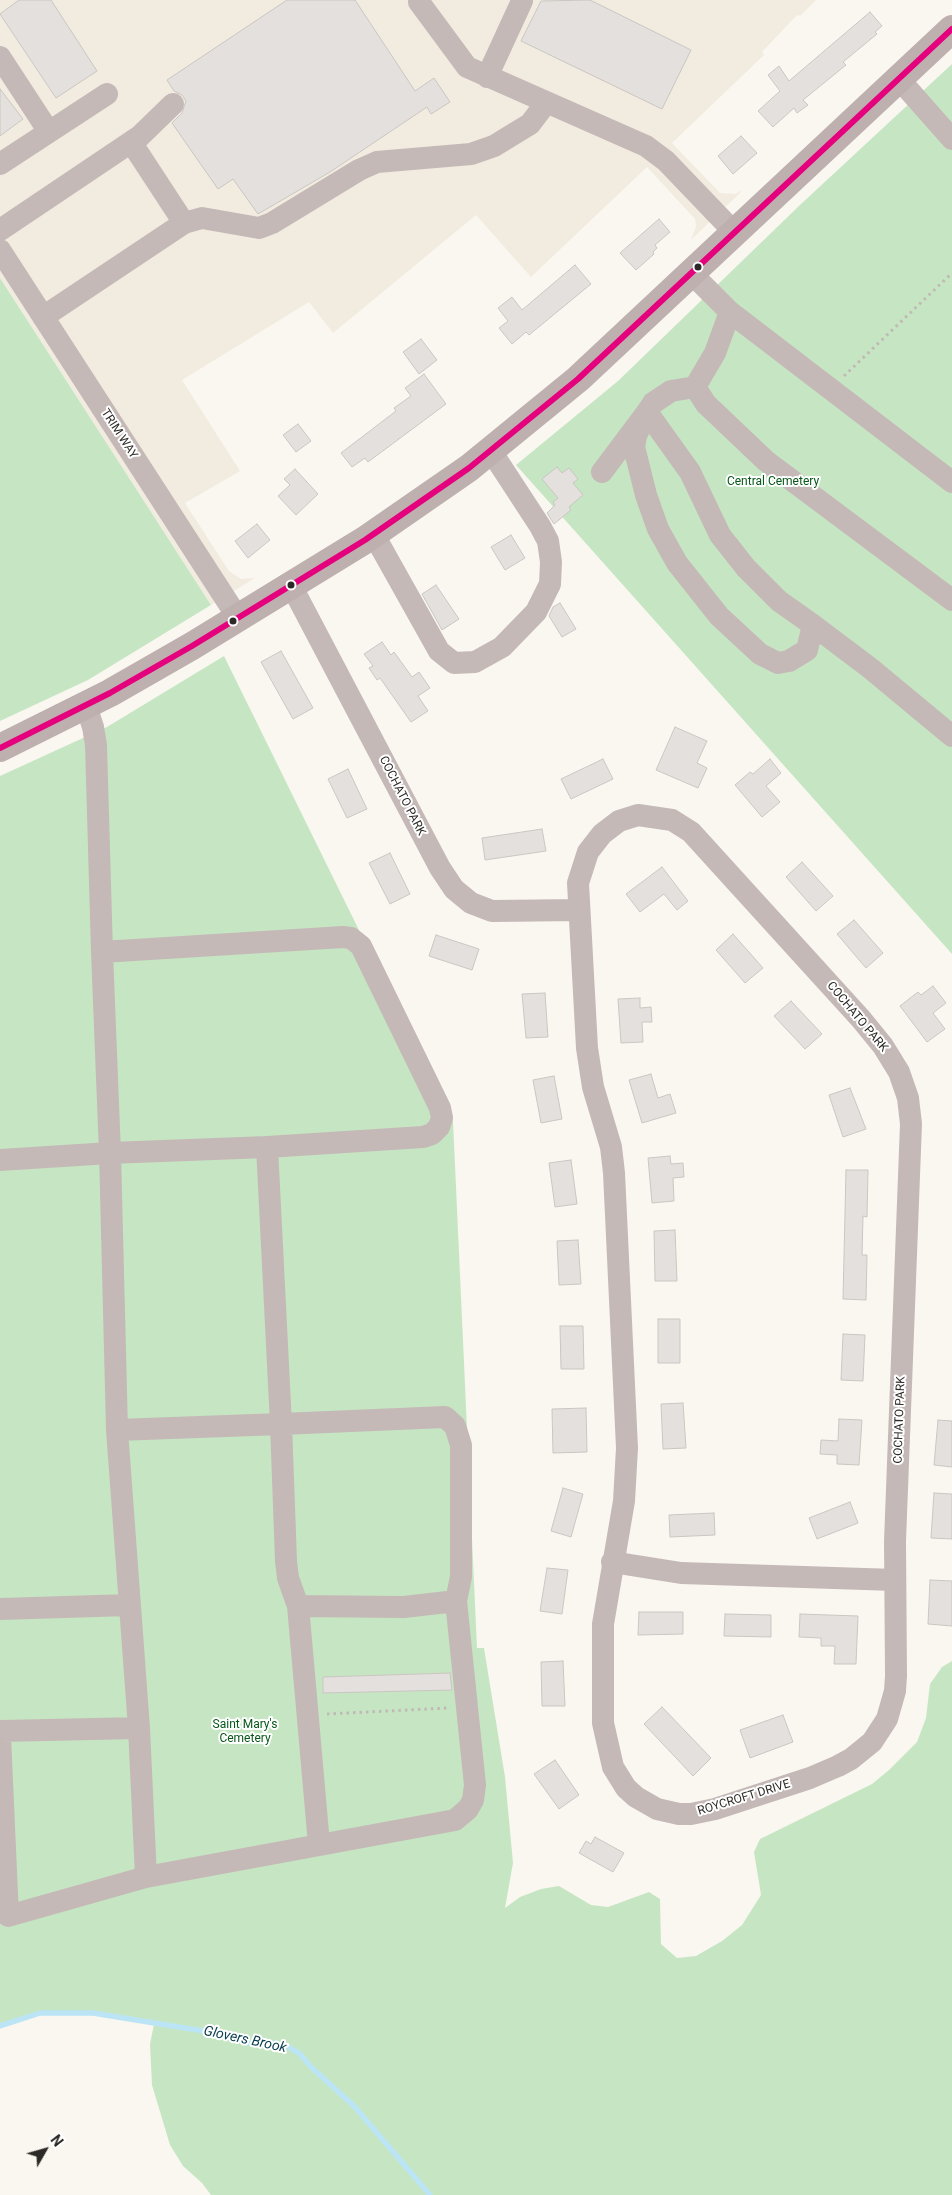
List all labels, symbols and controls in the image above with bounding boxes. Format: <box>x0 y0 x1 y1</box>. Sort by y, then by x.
unlabelled marker <box>693 262 703 272</box>
street label: TRIM WAY <box>98 407 140 461</box>
park label: Central Cemetery <box>727 475 819 489</box>
unlabelled marker <box>286 580 296 590</box>
unlabelled marker <box>228 616 238 626</box>
street label: COCHATO PARK <box>376 754 428 838</box>
street label: COCHATO PARK <box>823 979 891 1055</box>
street label: COCHATO PARK <box>891 1376 909 1464</box>
park label: Saint Mary's Cemetery <box>213 1718 277 1746</box>
street label: ROYCROFT DRIVE <box>696 1777 792 1819</box>
water label: Glovers Brook <box>202 2023 288 2057</box>
north arrow <box>20 2125 70 2175</box>
text: N <box>47 2132 66 2150</box>

